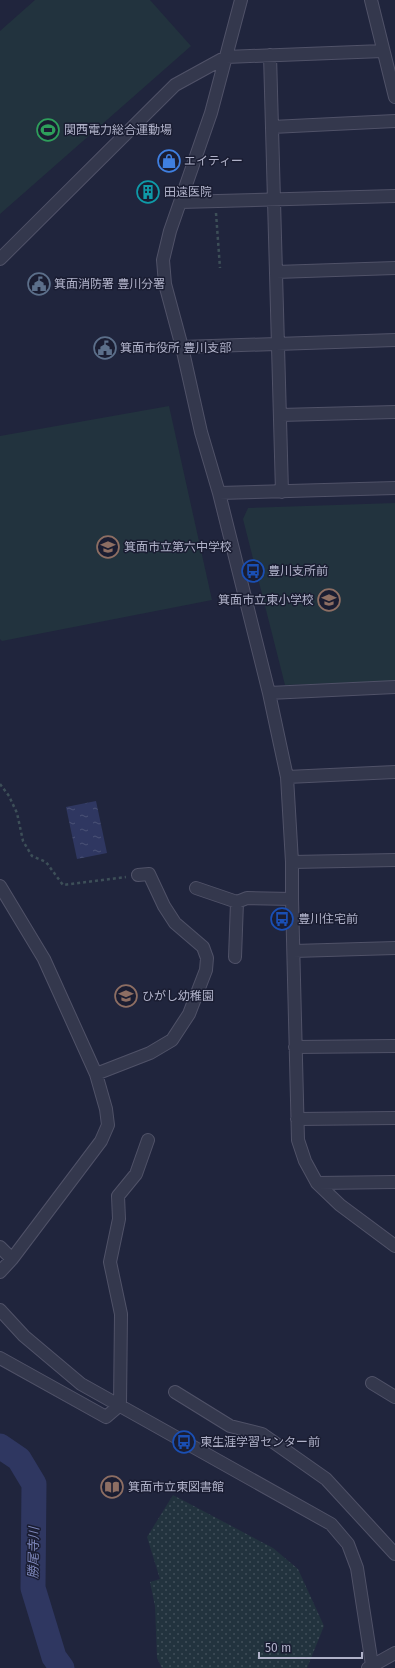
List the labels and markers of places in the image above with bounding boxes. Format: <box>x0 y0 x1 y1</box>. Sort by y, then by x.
sports icon: 関西電力総合運動場 <box>35 117 61 143</box>
place label: 関西電力総合運動場 <box>64 123 172 137</box>
shop icon: エイティー <box>156 148 182 174</box>
place label: エイティー <box>184 154 243 168</box>
building icon: 田遠医院 <box>135 179 161 205</box>
place label: 田遠医院 <box>164 185 212 199</box>
public building icon: 箕面消防署 豊川分署 <box>26 271 52 297</box>
place label: 箕面消防署 豊川分署 <box>54 277 165 291</box>
public building icon: 箕面市役所 豊川支部 <box>92 335 118 361</box>
place label: 箕面市役所 豊川支部 <box>120 341 231 355</box>
school or university icon: 箕面市立第六中学校 <box>95 534 121 560</box>
place label: 箕面市立第六中学校 <box>124 540 232 554</box>
bus stop icon: 豊川支所前 <box>240 558 266 584</box>
place label: 豊川支所前 <box>268 564 328 578</box>
school or university icon: 箕面市立東小学校 <box>316 587 342 613</box>
place label: 箕面市立東小学校 <box>218 593 314 607</box>
bus stop icon: 豊川住宅前 <box>269 906 295 932</box>
place label: 豊川住宅前 <box>298 912 358 926</box>
school or university icon: ひがし幼稚園 <box>113 983 139 1009</box>
place label: ひがし幼稚園 <box>142 989 214 1003</box>
bus stop icon: 東生涯学習センター前 <box>171 1429 197 1455</box>
place label: 東生涯学習センター前 <box>200 1435 320 1449</box>
library icon: 箕面市立東図書館 <box>99 1474 125 1500</box>
place label: 箕面市立東図書館 <box>128 1480 224 1494</box>

